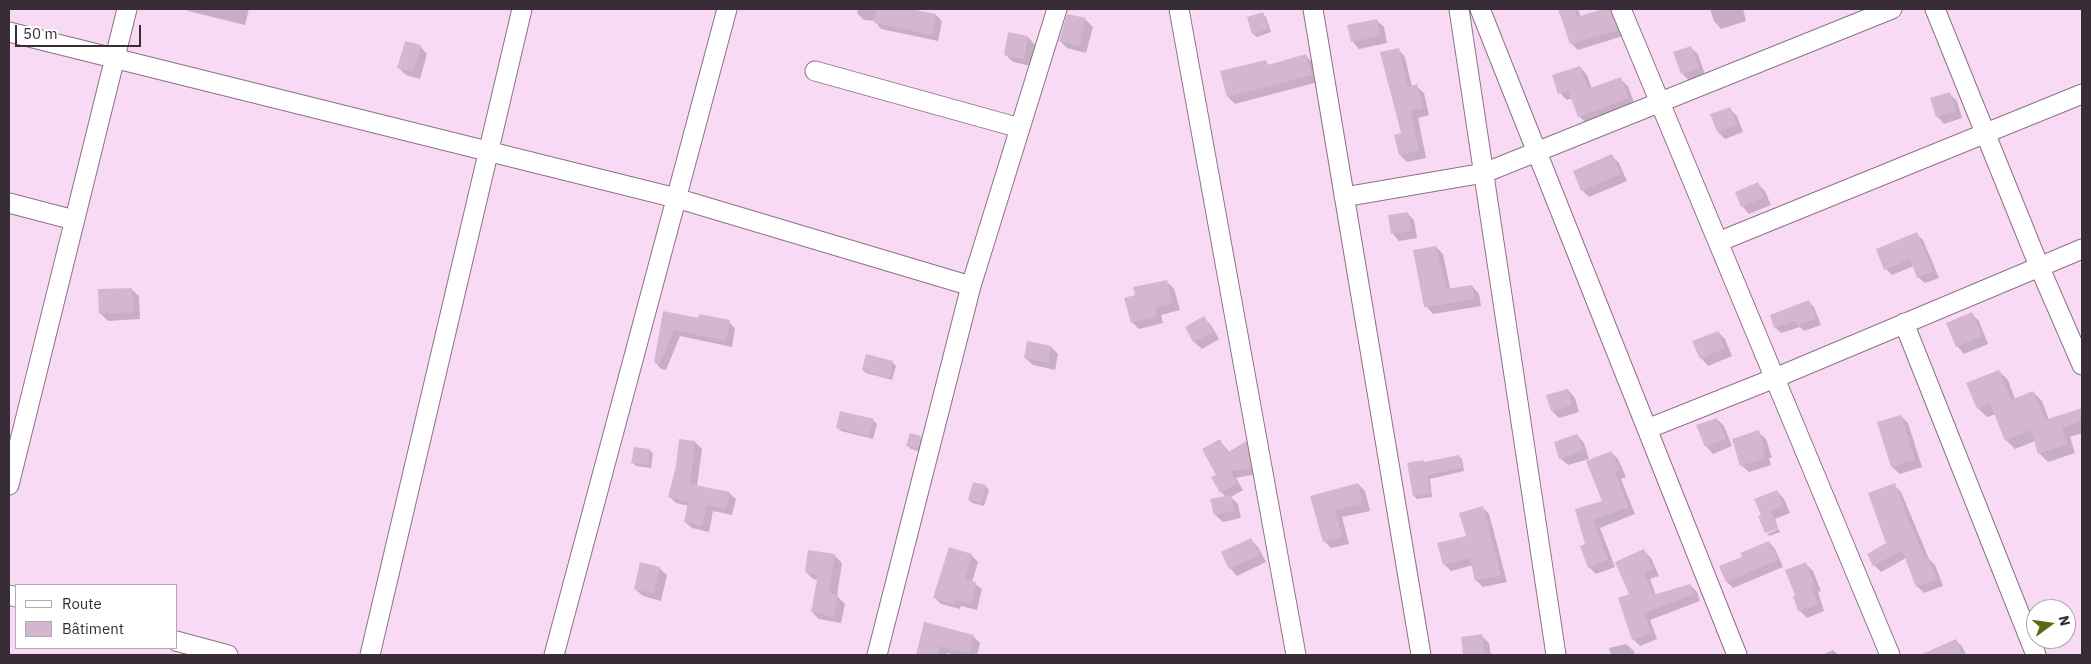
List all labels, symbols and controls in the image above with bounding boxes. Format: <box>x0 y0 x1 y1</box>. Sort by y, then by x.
scale bar <box>18 15 144 47</box>
text: 50 m <box>23 24 58 43</box>
legend <box>15 584 178 649</box>
text: Route <box>62 594 102 613</box>
north arrow <box>2026 599 2076 649</box>
text: N <box>2055 614 2075 628</box>
text: Bâtiment <box>62 619 124 638</box>

